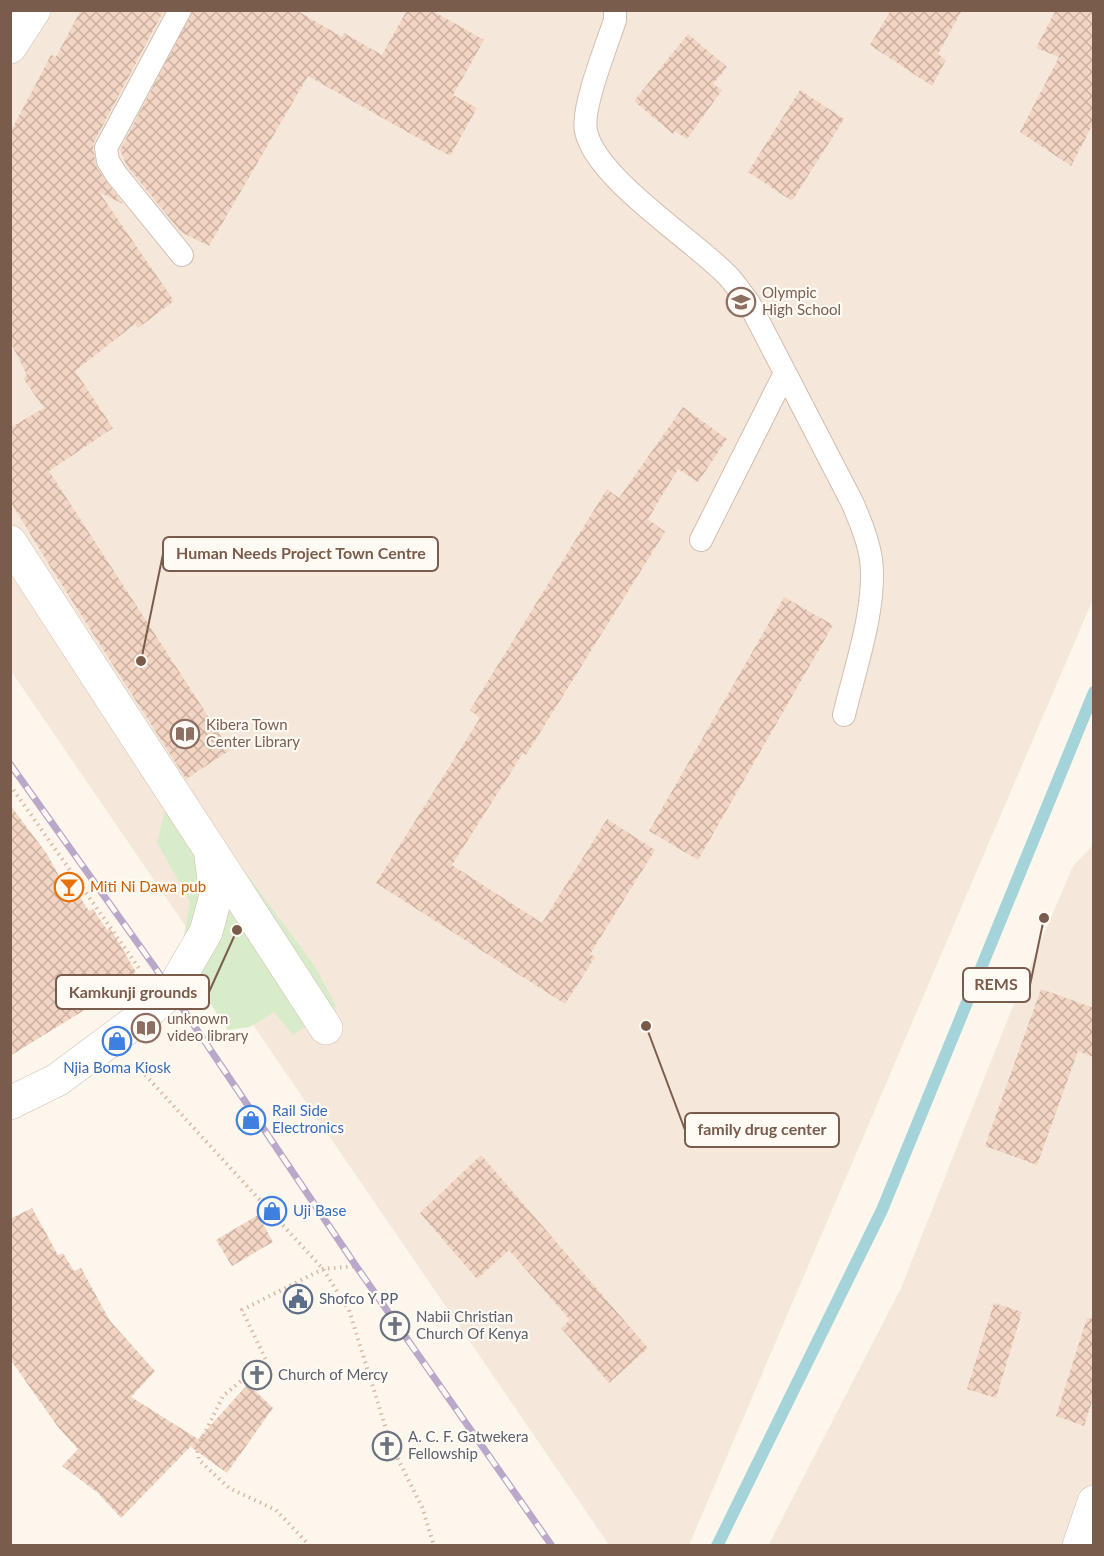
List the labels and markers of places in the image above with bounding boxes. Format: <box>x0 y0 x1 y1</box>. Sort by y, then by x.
place label: Olympic High School <box>762 283 841 318</box>
school or university icon: Olympic High School <box>725 286 757 318</box>
callout: Human Needs Project Town Centre <box>163 537 438 571</box>
place label: Kibera Town Center Library <box>206 715 300 750</box>
library icon: Kibera Town Center Library <box>169 718 201 750</box>
bar icon: Miti Ni Dawa pub <box>53 871 85 903</box>
place label: Miti Ni Dawa pub <box>90 877 206 895</box>
callout: REMS <box>963 968 1030 1002</box>
callout: Kamkunji grounds <box>56 975 209 1009</box>
place label: unknown video library <box>167 1009 249 1044</box>
library icon: unknown video library <box>130 1012 162 1044</box>
shop icon: Njia Boma Kiosk <box>101 1025 133 1057</box>
place label: Njia Boma Kiosk <box>63 1058 171 1076</box>
place label: Rail Side Electronics <box>272 1101 344 1136</box>
shop icon: Rail Side Electronics <box>235 1104 267 1136</box>
callout: family drug center <box>685 1113 839 1147</box>
shop icon: Uji Base <box>256 1195 288 1227</box>
place label: Uji Base <box>293 1201 346 1219</box>
public building icon: Shofco Y PP <box>282 1283 314 1315</box>
place label: Shofco Y PP <box>319 1289 398 1307</box>
place label: Nabii Christian Church Of Kenya <box>416 1307 529 1342</box>
church icon: Nabii Christian Church Of Kenya <box>379 1310 411 1342</box>
church icon: Church of Mercy <box>241 1359 273 1391</box>
place label: Church of Mercy <box>278 1365 388 1383</box>
place label: A. C. F. Gatwekera Fellowship <box>408 1427 529 1462</box>
church icon: A. C. F. Gatwekera Fellowship <box>371 1430 403 1462</box>

